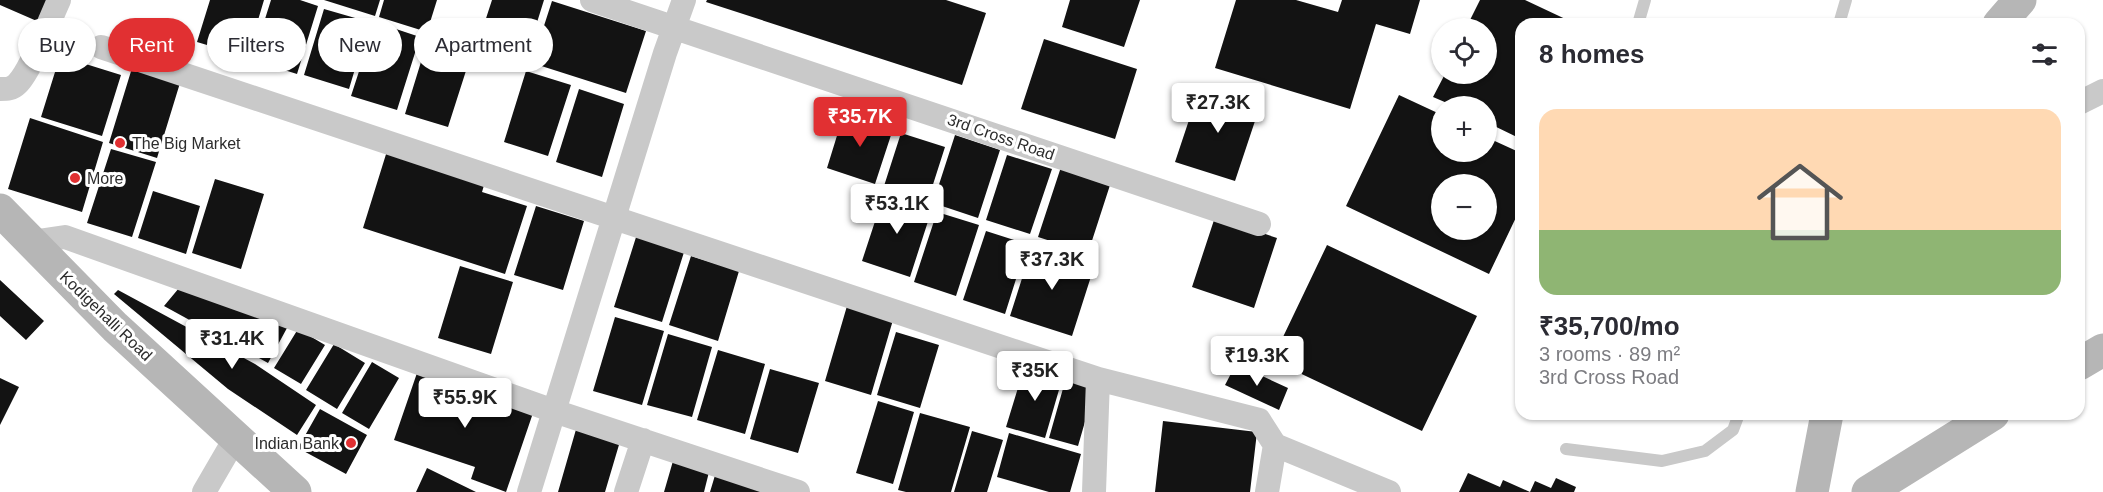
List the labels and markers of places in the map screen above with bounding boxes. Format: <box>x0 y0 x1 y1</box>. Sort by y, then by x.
pin: ₹27.3K <box>1169 83 1267 134</box>
pin: ₹35.7K <box>811 97 909 148</box>
place label: The Big Market <box>132 135 241 152</box>
marker: The Big Market <box>113 136 127 150</box>
place label: More <box>87 170 124 187</box>
marker: More <box>68 171 82 185</box>
pin: ₹53.1K <box>848 184 946 235</box>
pin: ₹37.3K <box>1003 240 1101 291</box>
pin: ₹31.4K <box>183 319 281 370</box>
pin: ₹19.3K <box>1208 336 1306 387</box>
pin: ₹35K <box>999 351 1071 402</box>
pin: ₹55.9K <box>416 378 514 429</box>
place label: Indian Bank <box>254 435 340 452</box>
marker: Indian Bank <box>344 436 358 450</box>

